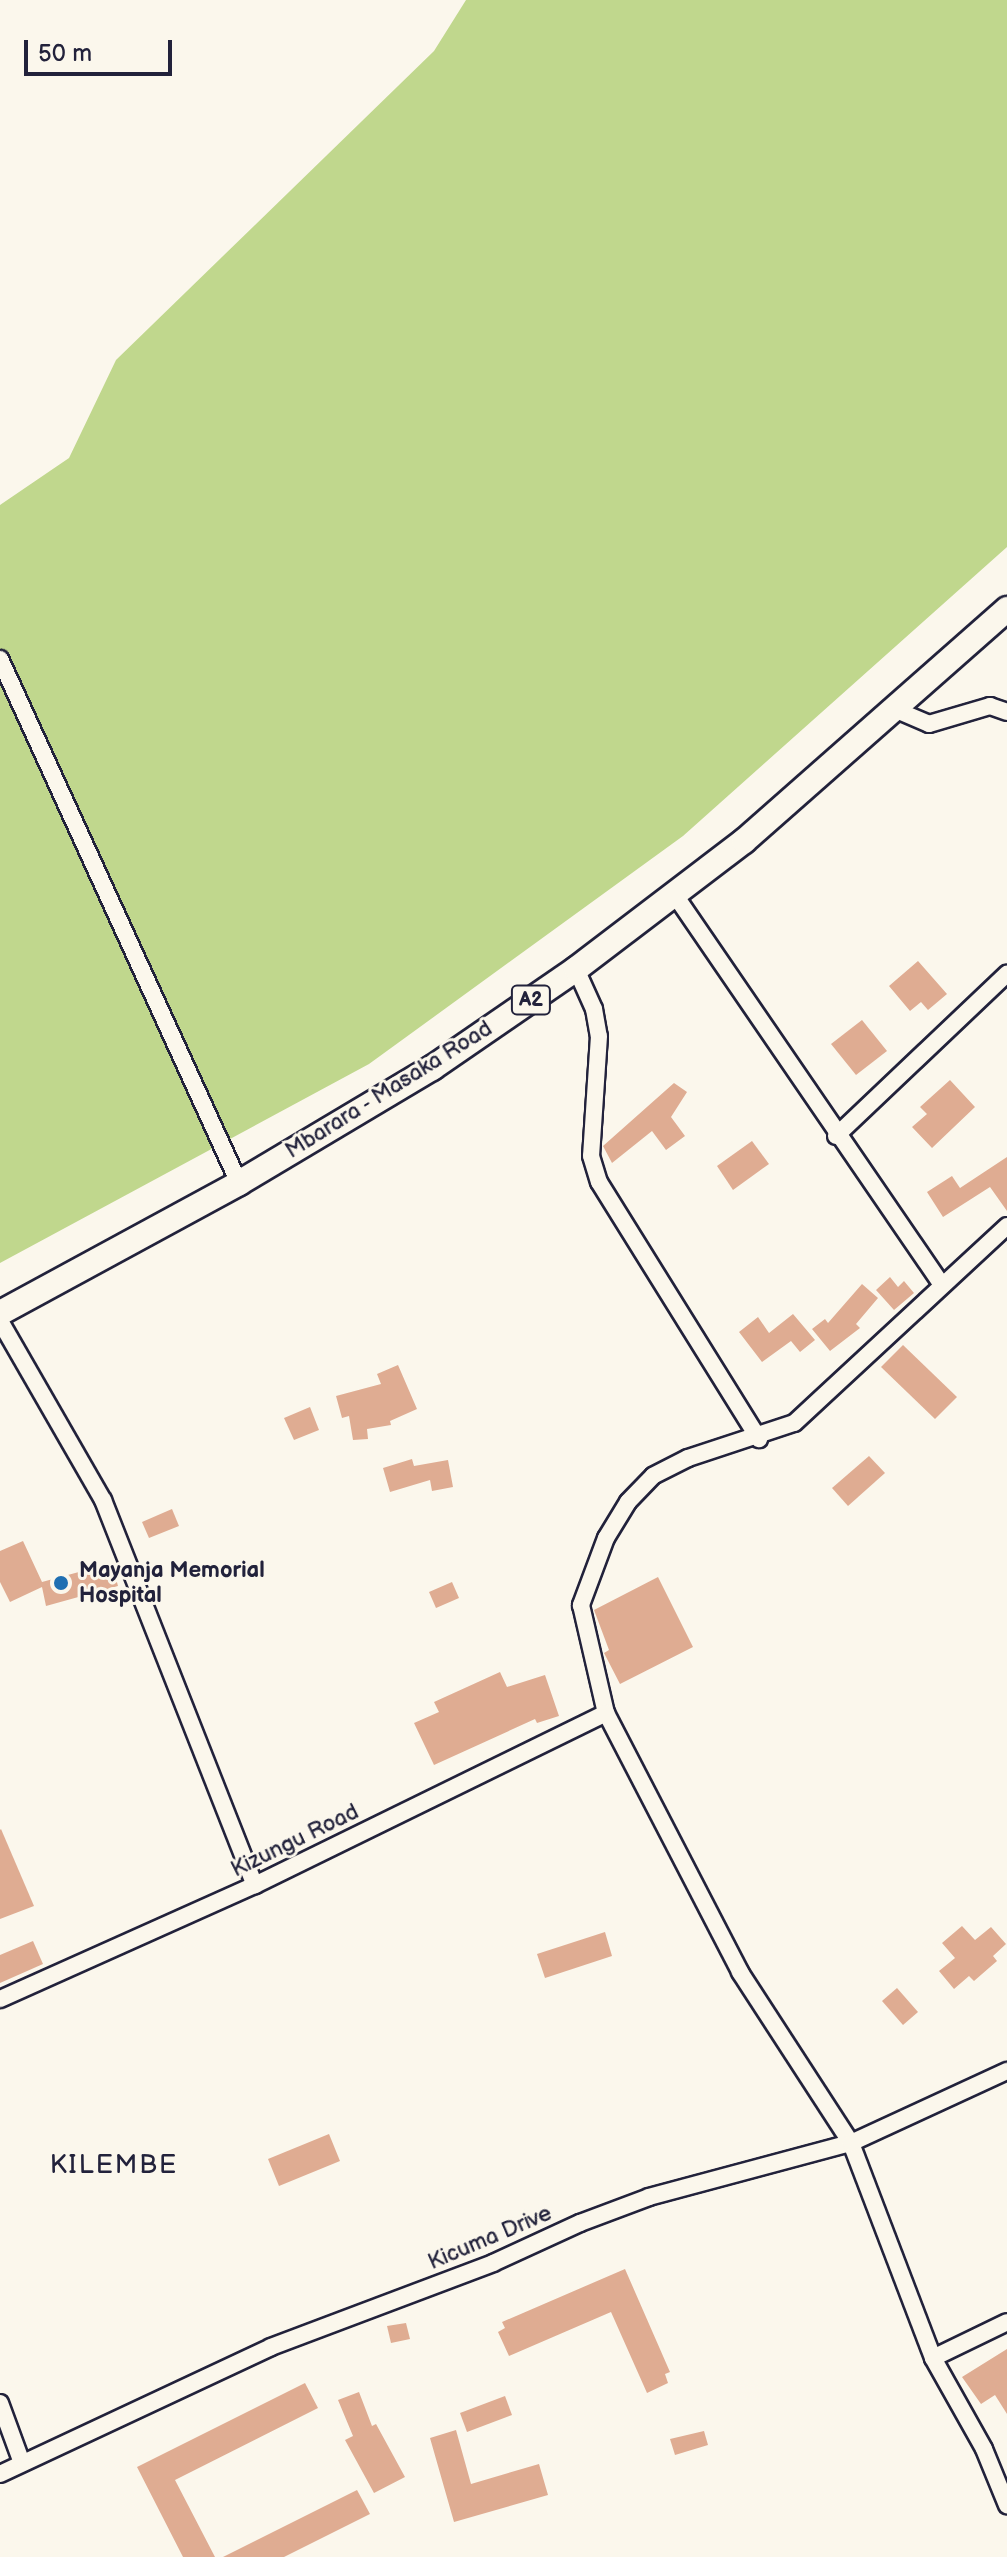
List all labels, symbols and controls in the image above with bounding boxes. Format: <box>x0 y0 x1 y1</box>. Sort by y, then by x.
scale bar <box>28 24 176 74</box>
text: 50 m <box>38 39 92 68</box>
road number: A2 <box>509 984 553 1016</box>
street label: Mbarara - Masaka Road <box>280 1015 498 1165</box>
place label: Mayanja Memorial Hospital <box>79 1557 265 1608</box>
marker: Mayanja Memorial Hospital <box>50 1572 72 1594</box>
street label: Kizungu Road <box>227 1799 363 1883</box>
district label: KILEMBE <box>50 2150 178 2182</box>
street label: Kicuma Drive <box>424 2200 556 2276</box>

